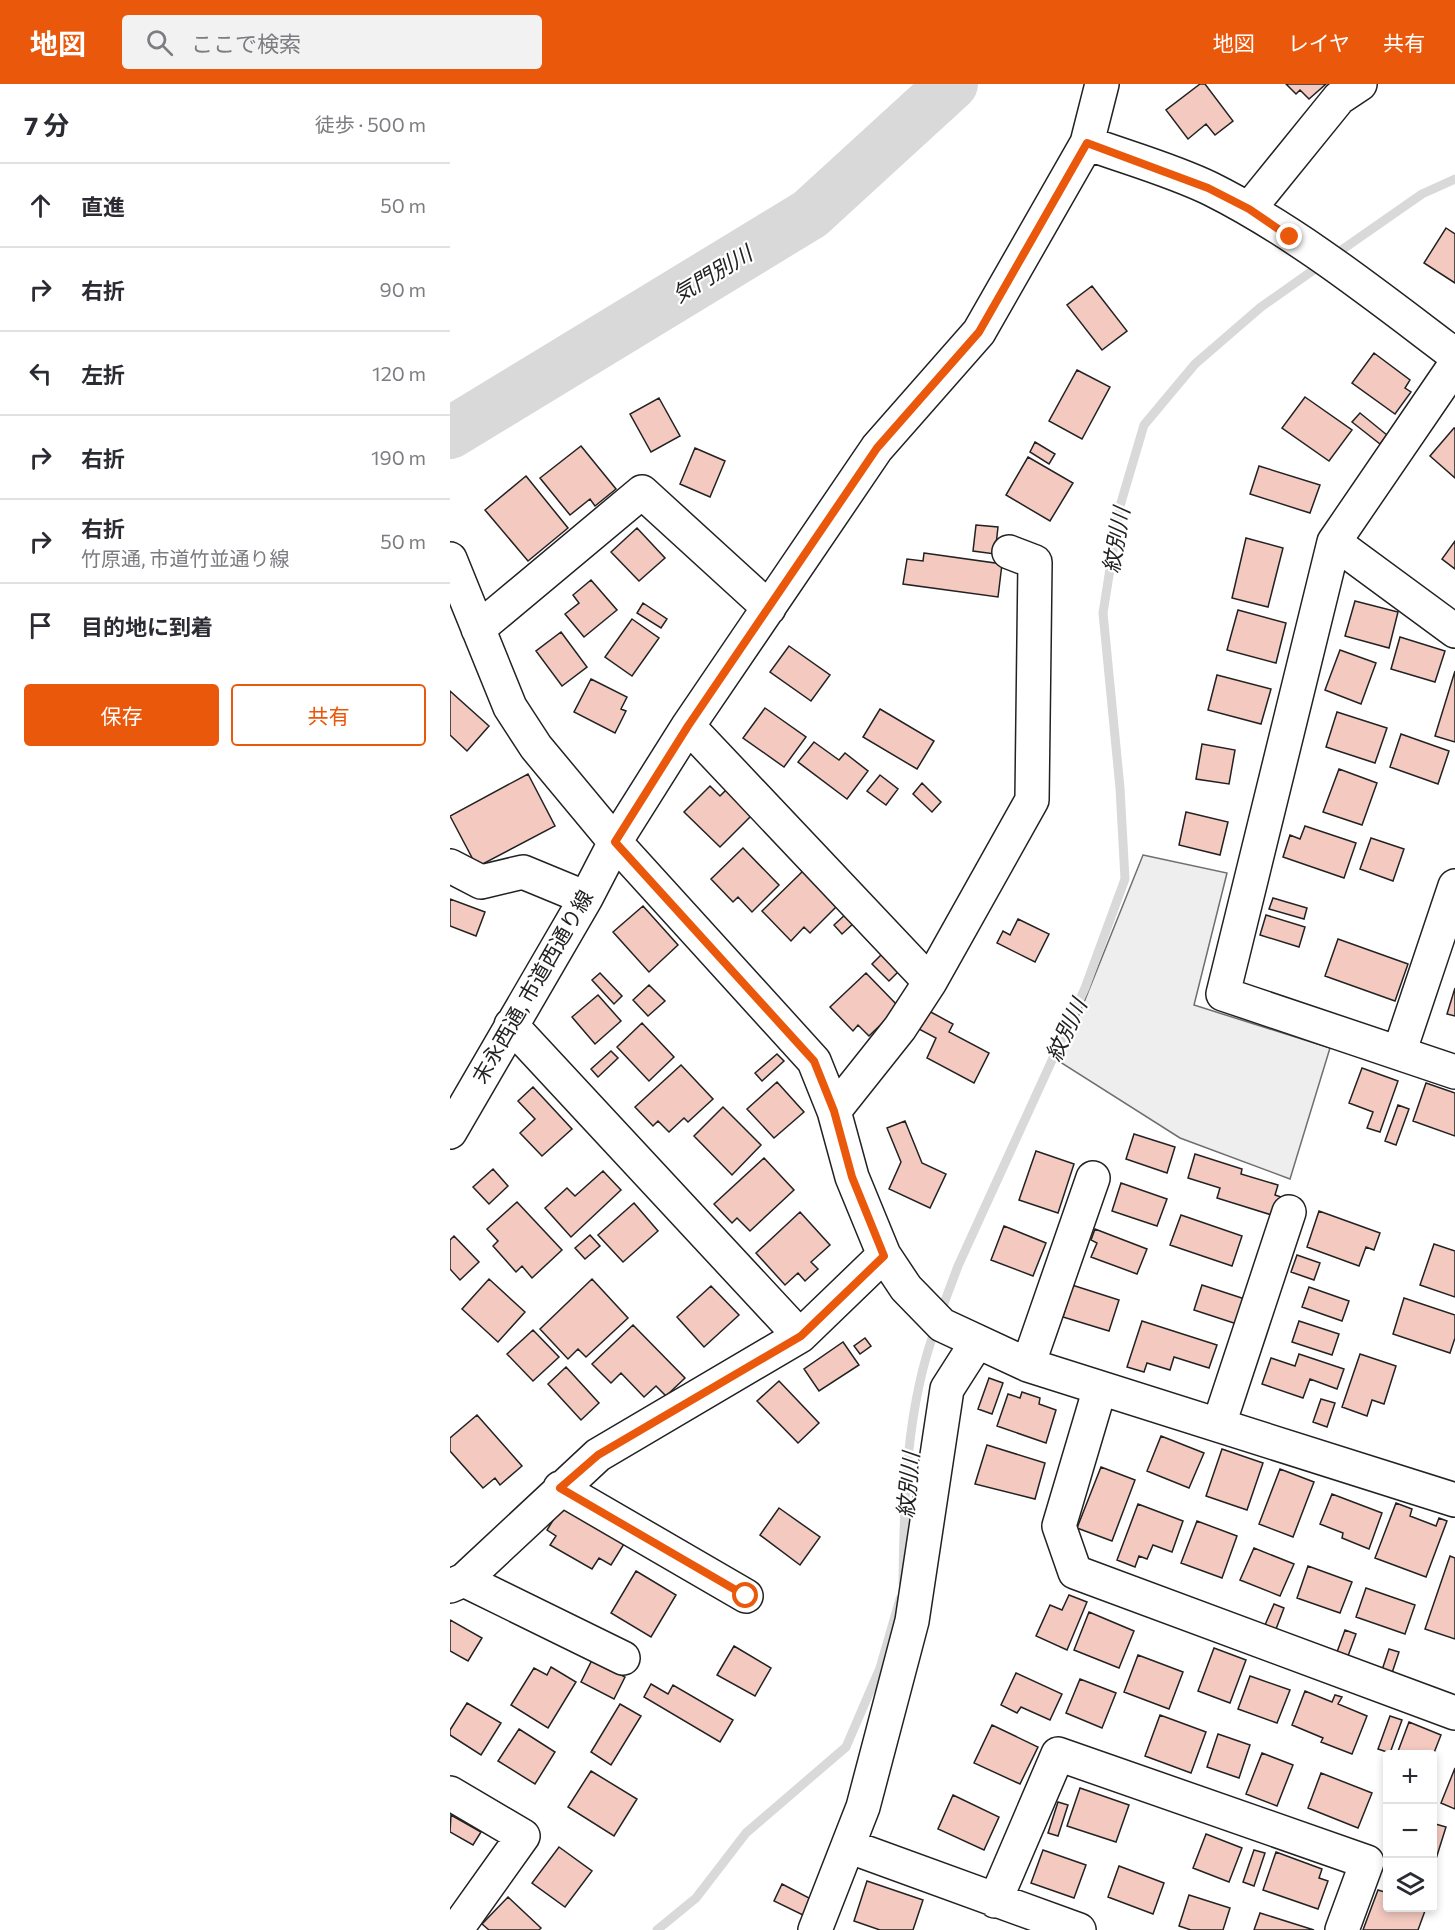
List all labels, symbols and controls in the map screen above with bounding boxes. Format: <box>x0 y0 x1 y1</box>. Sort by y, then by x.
search box <box>122 15 542 69</box>
text: 地図 <box>30 26 86 60</box>
icon: search <box>143 26 176 59</box>
text: ここで検索 <box>191 30 301 57</box>
text: 地図 <box>1213 30 1255 55</box>
text: レイヤ <box>1288 30 1350 55</box>
text: 共有 <box>1383 30 1425 55</box>
text: 7 分 <box>24 109 69 140</box>
text: 徒歩 · 500 m <box>315 112 426 136</box>
icon: ahead <box>24 189 57 222</box>
text: 直進 <box>81 193 125 220</box>
text: 50 m <box>380 193 426 217</box>
route end <box>1276 223 1302 249</box>
water label: 気門別川 <box>667 238 758 308</box>
icon: right <box>24 273 57 306</box>
text: 右折 <box>81 277 125 304</box>
text: 90 m <box>380 277 426 301</box>
icon: left <box>24 357 57 390</box>
text: 左折 <box>81 361 125 388</box>
text: 120 m <box>372 361 426 385</box>
icon: right <box>24 441 57 474</box>
text: 右折 <box>81 445 125 472</box>
text: 190 m <box>371 445 426 469</box>
water label: 紋別川 <box>1096 503 1135 575</box>
text: 右折 <box>81 515 125 542</box>
icon: right <box>24 525 57 558</box>
text: 50 m <box>380 529 426 553</box>
text: 竹原通, 市道竹並通り線 <box>81 546 289 570</box>
icon: arrive <box>24 609 57 642</box>
text: 目的地に到着 <box>81 613 213 640</box>
button: 保存 <box>24 684 219 746</box>
button: 共有 <box>231 684 426 746</box>
street label: 末永西通, 市道西通り線 <box>466 885 597 1087</box>
water label: 紋別川 <box>1039 992 1093 1065</box>
water label: 紋別川 <box>891 1449 924 1519</box>
route start <box>732 1582 758 1608</box>
map controls <box>1383 1750 1437 1912</box>
button: + <box>1383 1750 1437 1804</box>
button: − <box>1383 1804 1437 1858</box>
button: layers <box>1383 1858 1437 1912</box>

